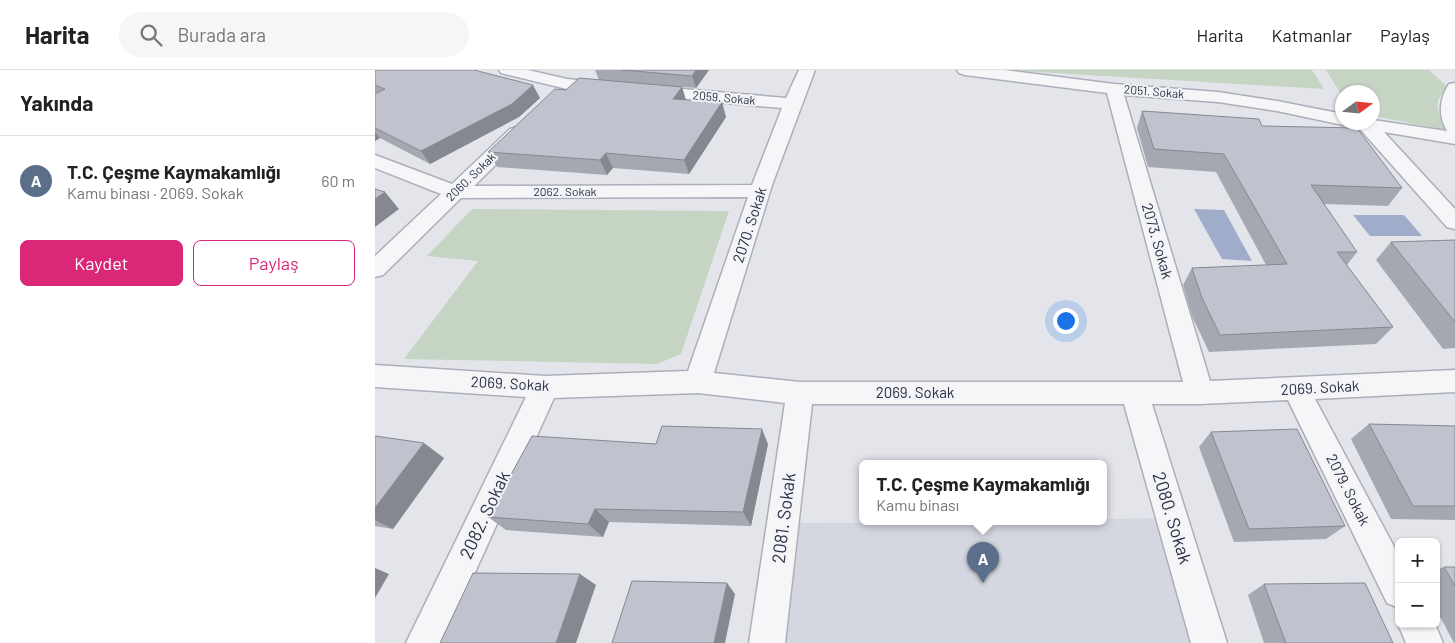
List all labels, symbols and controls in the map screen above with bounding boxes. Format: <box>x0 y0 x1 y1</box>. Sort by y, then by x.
search box <box>119 12 469 57</box>
text: Harita <box>25 20 89 49</box>
icon: search <box>137 21 165 49</box>
text: Burada ara <box>177 23 266 46</box>
text: Harita <box>1196 24 1244 46</box>
text: Katmanlar <box>1272 24 1352 46</box>
text: Paylaş <box>1380 24 1430 46</box>
street label: 2051. Sokak <box>1123 81 1185 101</box>
north arrow <box>1335 85 1380 130</box>
street label: 2059. Sokak <box>692 87 756 107</box>
text: Yakında <box>20 90 93 115</box>
street label: 2060. Sokak <box>443 149 498 203</box>
text: T.C. Çeşme Kaymakamlığı <box>67 160 281 183</box>
text: A <box>31 171 41 190</box>
text: 60 m <box>321 171 355 190</box>
text: Kamu binası · 2069. Sokak <box>67 183 244 202</box>
street label: 2062. Sokak <box>533 184 597 198</box>
street label: 2070. Sokak <box>728 184 770 265</box>
street label: 2073. Sokak <box>1139 201 1177 281</box>
button: Kaydet <box>20 240 183 286</box>
button: Paylaş <box>193 240 355 286</box>
your location <box>1053 308 1079 334</box>
street label: 2069. Sokak <box>470 372 550 394</box>
street label: 2069. Sokak <box>1280 376 1360 398</box>
street label: 2069. Sokak <box>876 383 955 401</box>
street label: 2079. Sokak <box>1323 451 1375 529</box>
popup <box>859 460 1107 525</box>
street label: 2082. Sokak <box>454 467 514 562</box>
street label: 2080. Sokak <box>1148 469 1197 567</box>
street label: 2081. Sokak <box>767 471 799 564</box>
text: T.C. Çeşme Kaymakamlığı <box>876 472 1090 495</box>
text: Kamu binası <box>876 495 959 514</box>
map controls <box>1395 538 1440 628</box>
button: + <box>1395 538 1440 583</box>
pin: A <box>967 542 999 583</box>
button: − <box>1395 583 1440 628</box>

